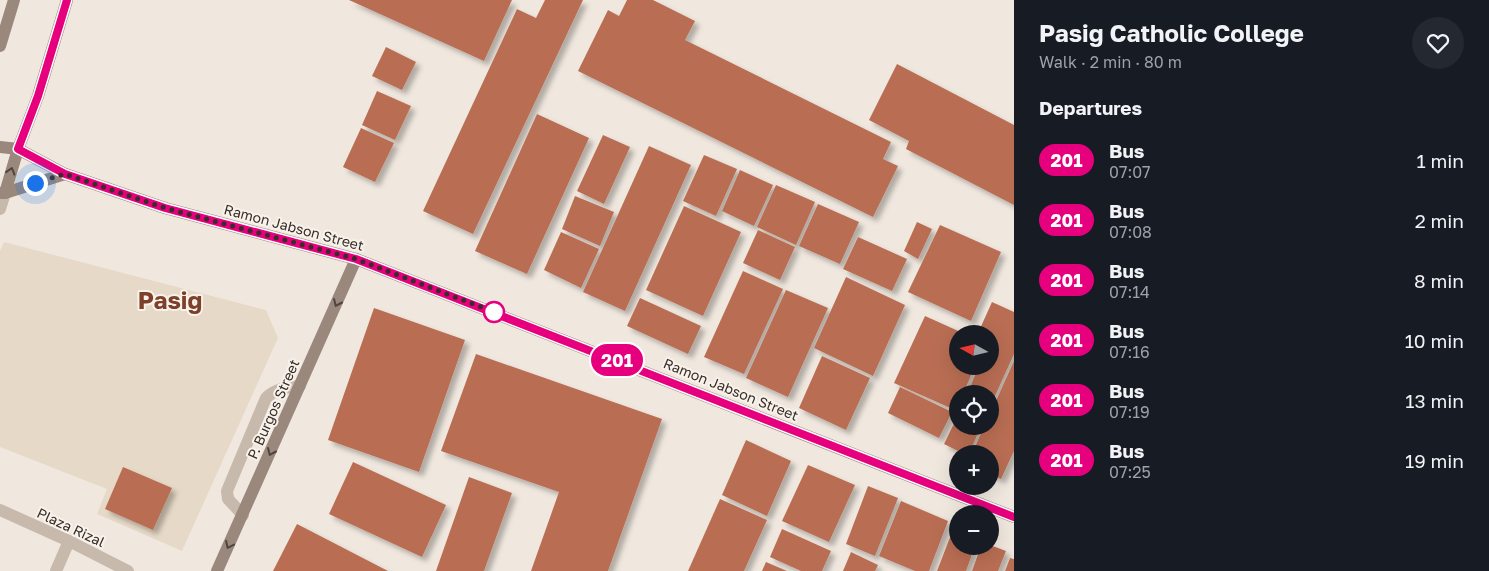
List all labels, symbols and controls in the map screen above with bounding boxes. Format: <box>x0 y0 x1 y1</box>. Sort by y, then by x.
button: heart <box>1412 17 1464 69</box>
text: Pasig Catholic College <box>1039 18 1304 47</box>
text: Walk · 2 min · 80 m <box>1039 52 1182 72</box>
text: Departures <box>1039 96 1142 119</box>
text: Bus <box>1109 139 1144 162</box>
text: 201 <box>1051 149 1082 171</box>
text: 1 min <box>1416 149 1464 172</box>
text: 07:07 <box>1109 162 1151 182</box>
one-way arrow <box>6 167 16 176</box>
your location <box>23 171 48 196</box>
text: Bus <box>1109 199 1144 222</box>
street label: Ramon Jabson Street <box>222 200 366 254</box>
text: 201 <box>1051 209 1082 231</box>
text: 2 min <box>1415 209 1464 232</box>
text: 07:08 <box>1109 222 1152 242</box>
text: Bus <box>1109 259 1144 282</box>
text: 201 <box>1051 269 1082 291</box>
text: 8 min <box>1414 269 1464 292</box>
text: 07:14 <box>1109 282 1150 302</box>
district label: Pasig <box>138 285 202 314</box>
one-way arrow <box>332 298 343 307</box>
unlabelled marker <box>483 301 505 323</box>
text: Bus <box>1109 319 1144 342</box>
north arrow <box>949 325 999 375</box>
map controls <box>949 325 999 555</box>
text: 201 <box>1051 329 1082 351</box>
text: 10 min <box>1405 329 1464 352</box>
text: 07:16 <box>1109 342 1150 362</box>
line badge: 201 <box>588 344 646 376</box>
text: 201 <box>601 349 633 371</box>
street label: Ramon Jabson Street <box>661 354 801 424</box>
street label: P. Burgos Street <box>243 356 303 462</box>
text: Bus <box>1109 379 1144 402</box>
button: locate <box>949 385 999 435</box>
text: 201 <box>1051 389 1082 411</box>
text: 13 min <box>1405 389 1464 412</box>
text: 07:19 <box>1109 402 1150 422</box>
text: Bus <box>1109 439 1144 462</box>
button: + <box>949 445 999 495</box>
one-way arrow <box>266 447 277 456</box>
text: 201 <box>1051 449 1082 471</box>
text: 19 min <box>1405 449 1464 472</box>
text: 07:25 <box>1109 462 1151 482</box>
street label: Plaza Rizal <box>34 504 108 550</box>
button: − <box>949 505 999 555</box>
one-way arrow <box>225 540 236 549</box>

